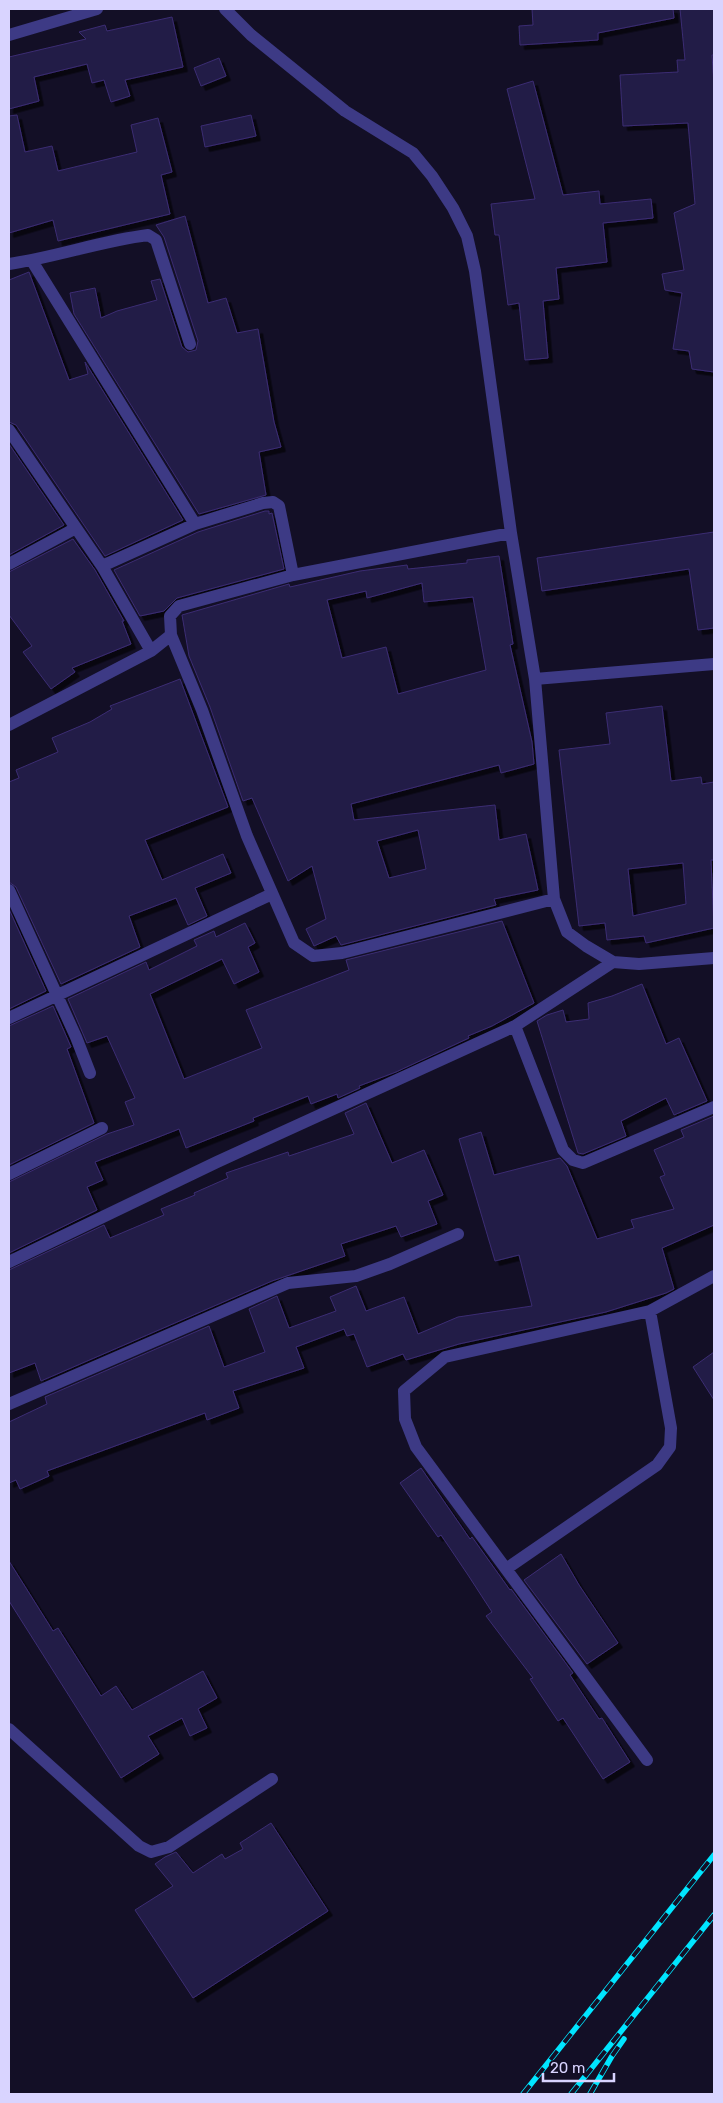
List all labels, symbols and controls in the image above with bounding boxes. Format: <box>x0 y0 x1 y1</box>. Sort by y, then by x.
scale bar <box>543 2050 614 2082</box>
text: 20 m <box>550 2059 585 2077</box>

